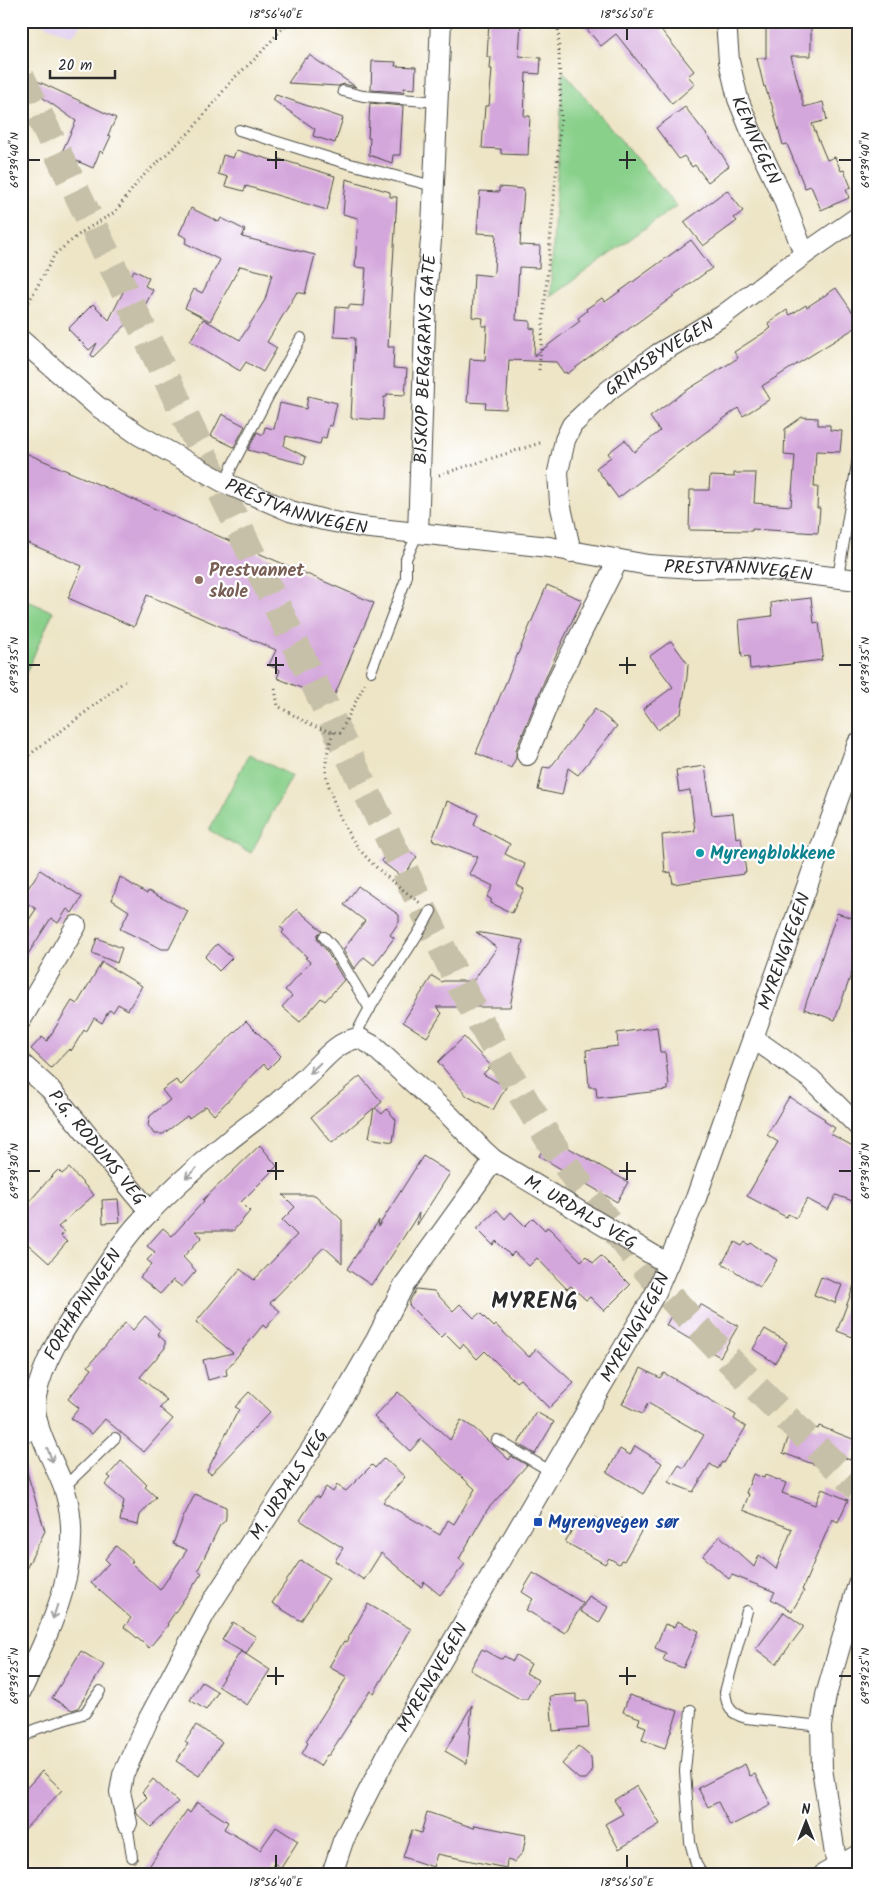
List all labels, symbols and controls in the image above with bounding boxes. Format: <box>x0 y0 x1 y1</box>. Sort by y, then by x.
text: 18°56'40"E <box>249 5 304 24</box>
text: 18°56'50"E <box>600 5 655 24</box>
scale bar <box>50 48 115 80</box>
text: 20 m <box>58 54 92 78</box>
street label: KEMIVEGEN <box>722 92 788 190</box>
text: 69°39'40"N <box>5 132 24 188</box>
text: 69°39'40"N <box>856 132 875 188</box>
street label: BISKOP BERGGRAVS GATE <box>407 253 446 464</box>
street label: GRIMSBYVEGEN <box>599 311 720 405</box>
street label: PRESTVANNVEGEN <box>220 472 369 544</box>
street label: PRESTVANNVEGEN <box>663 553 814 591</box>
place label: Prestvannet skole <box>209 557 305 607</box>
marker: Prestvannet skole <box>193 574 205 586</box>
text: 69°39'35"N <box>5 637 24 693</box>
text: 69°39'35"N <box>856 637 875 693</box>
place label: Myrengblokkene <box>710 840 836 869</box>
marker: Myrengblokkene <box>694 847 706 859</box>
street label: MYRENGVEGEN <box>751 889 820 1014</box>
one-way arrow <box>309 1062 321 1074</box>
street label: P.G. RODUMS VEG <box>40 1084 152 1213</box>
text: 69°39'30"N <box>5 1143 24 1199</box>
text: 69°39'30"N <box>856 1143 875 1199</box>
one-way arrow <box>185 1167 198 1179</box>
street label: M. URDALS VEG <box>518 1168 642 1258</box>
street label: FORHÅPNINGEN <box>37 1243 130 1365</box>
street label: MYRENGVEGEN <box>593 1268 679 1388</box>
district label: MYRENG <box>491 1285 579 1320</box>
street label: M. URDALS VEG <box>243 1424 336 1546</box>
one-way arrow <box>46 1447 56 1462</box>
place label: Myrengvegen sør <box>548 1509 680 1538</box>
marker: Myrengvegen sør <box>532 1516 544 1528</box>
one-way arrow <box>50 1604 60 1620</box>
street label: MYRENGVEGEN <box>390 1618 476 1738</box>
text: 69°39'25"N <box>5 1648 24 1704</box>
text: 69°39'25"N <box>856 1648 875 1704</box>
north arrow <box>782 1798 832 1848</box>
text: N <box>802 1799 811 1821</box>
text: 18°56'40"E <box>249 1873 304 1892</box>
text: 18°56'50"E <box>600 1873 655 1892</box>

